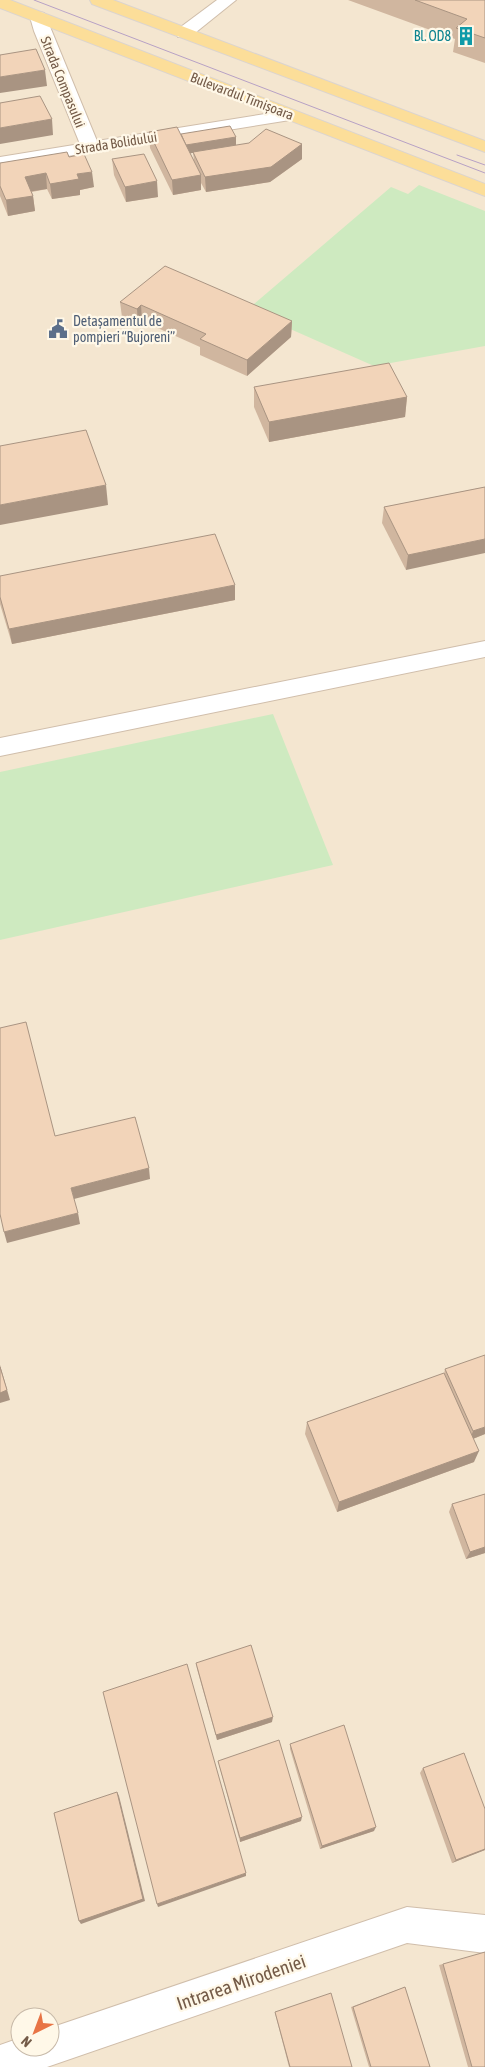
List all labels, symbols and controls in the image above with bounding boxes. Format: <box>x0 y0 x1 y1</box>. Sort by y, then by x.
building icon: Bl. OD8 <box>455 25 477 47</box>
place label: Bl. OD8 <box>414 28 451 44</box>
street label: Strada Compasului <box>37 34 89 130</box>
street label: Bulevardul Timișoara <box>188 69 296 123</box>
street label: Strada Bolidului <box>74 129 158 157</box>
place label: Detașamentul de pompieri “Bujoreni” <box>73 313 175 345</box>
public building icon: Detașamentul de pompieri “Bujoreni” <box>47 318 69 340</box>
street label: Intrarea Mirodeniei <box>174 1950 308 2014</box>
north arrow <box>10 2007 60 2057</box>
text: N <box>18 2033 35 2050</box>

